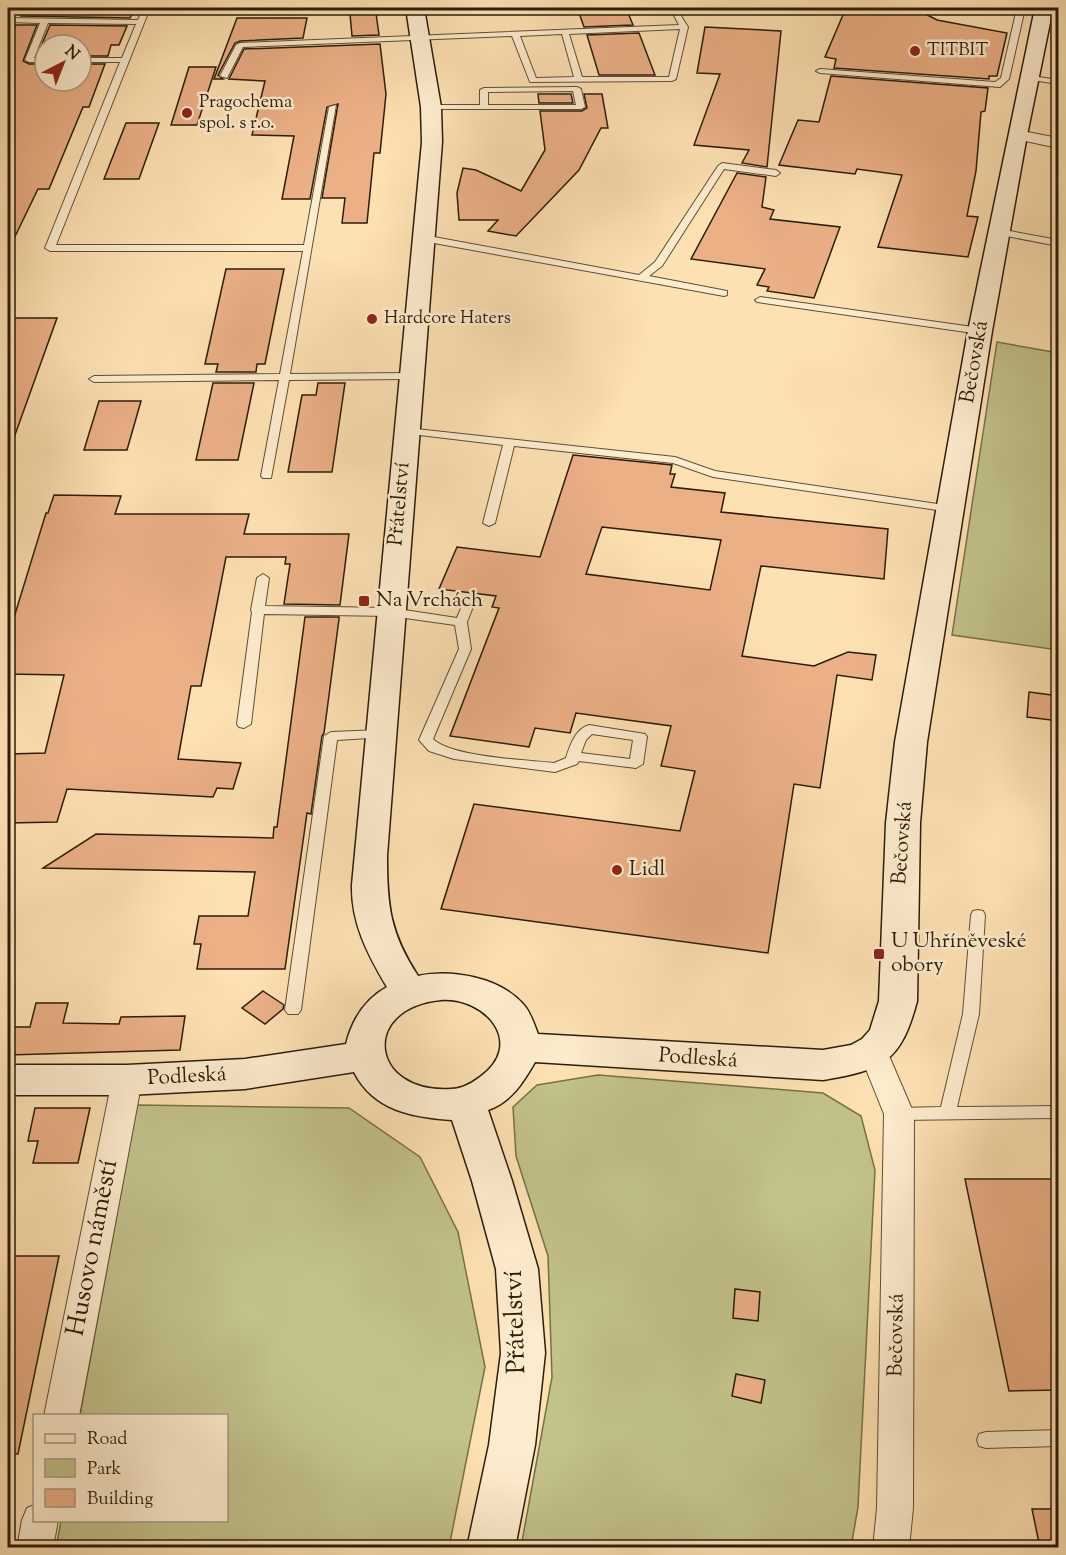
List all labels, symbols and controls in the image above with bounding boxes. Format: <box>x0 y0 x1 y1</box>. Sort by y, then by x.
north arrow <box>33 33 93 93</box>
place label: TITBIT <box>927 38 988 64</box>
text: N <box>59 41 84 67</box>
marker: TITBIT <box>908 44 922 58</box>
place label: Pragochema spol. s r.o. <box>199 90 292 137</box>
marker: Pragochema spol. s r.o. <box>180 106 194 120</box>
place label: Hardcore Haters <box>384 306 511 332</box>
marker: Hardcore Haters <box>365 312 379 326</box>
street label: Bečovská <box>953 318 997 406</box>
street label: Přátelství <box>381 461 419 547</box>
place label: Na Vrchách <box>376 586 483 616</box>
marker: Na Vrchách <box>357 594 371 608</box>
street label: Bečovská <box>885 800 921 886</box>
place label: Lidl <box>629 855 665 885</box>
marker: Lidl <box>610 863 624 877</box>
place label: U Uhříněveské obory <box>891 927 1027 981</box>
marker: U Uhříněveské obory <box>872 947 886 961</box>
street label: Podleská <box>657 1041 739 1077</box>
street label: Podleská <box>147 1060 228 1094</box>
street label: Husovo náměstí <box>58 1157 128 1339</box>
street label: Přátelství <box>496 1269 536 1375</box>
street label: Bečovská <box>881 1293 913 1377</box>
legend <box>33 1414 228 1522</box>
text: Road <box>87 1427 127 1453</box>
text: Park <box>87 1457 122 1483</box>
text: Building <box>87 1487 153 1513</box>

